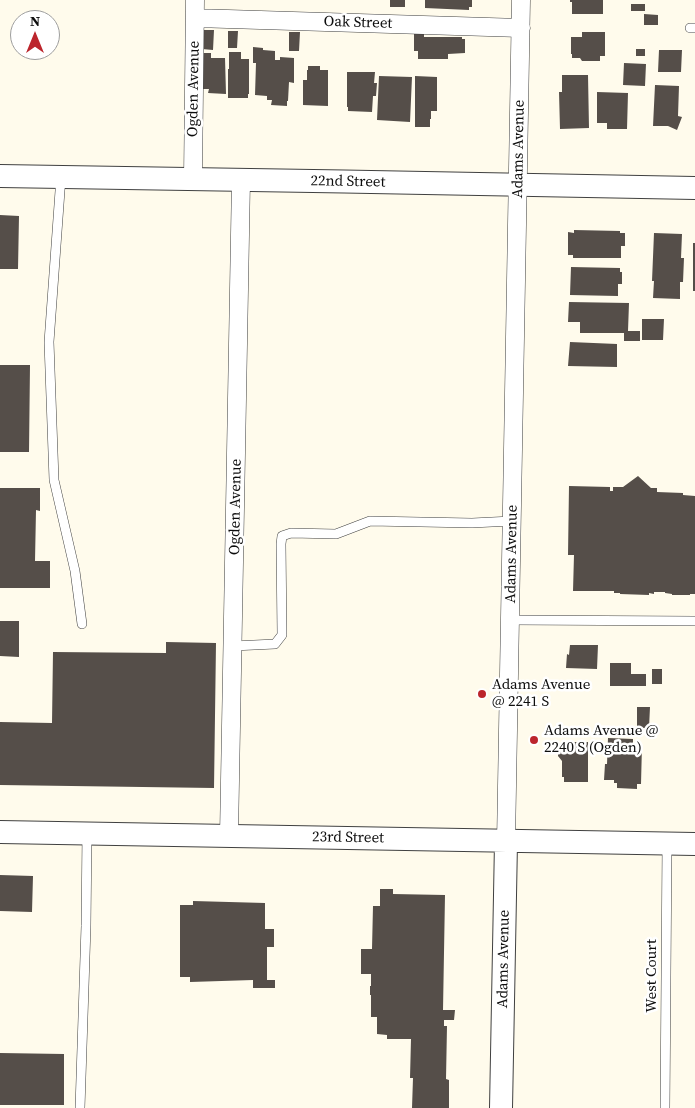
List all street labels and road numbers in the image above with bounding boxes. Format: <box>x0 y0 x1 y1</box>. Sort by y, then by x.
street label: Oak Street <box>323 13 393 33</box>
street label: Ogden Avenue <box>184 41 204 137</box>
street label: Adams Avenue <box>509 100 529 198</box>
street label: 22nd Street <box>310 172 386 192</box>
street label: Ogden Avenue <box>226 459 246 555</box>
street label: Adams Avenue <box>502 505 522 603</box>
street label: 23rd Street <box>312 828 384 848</box>
street label: Adams Avenue <box>494 910 514 1008</box>
street label: West Court <box>643 939 661 1013</box>

